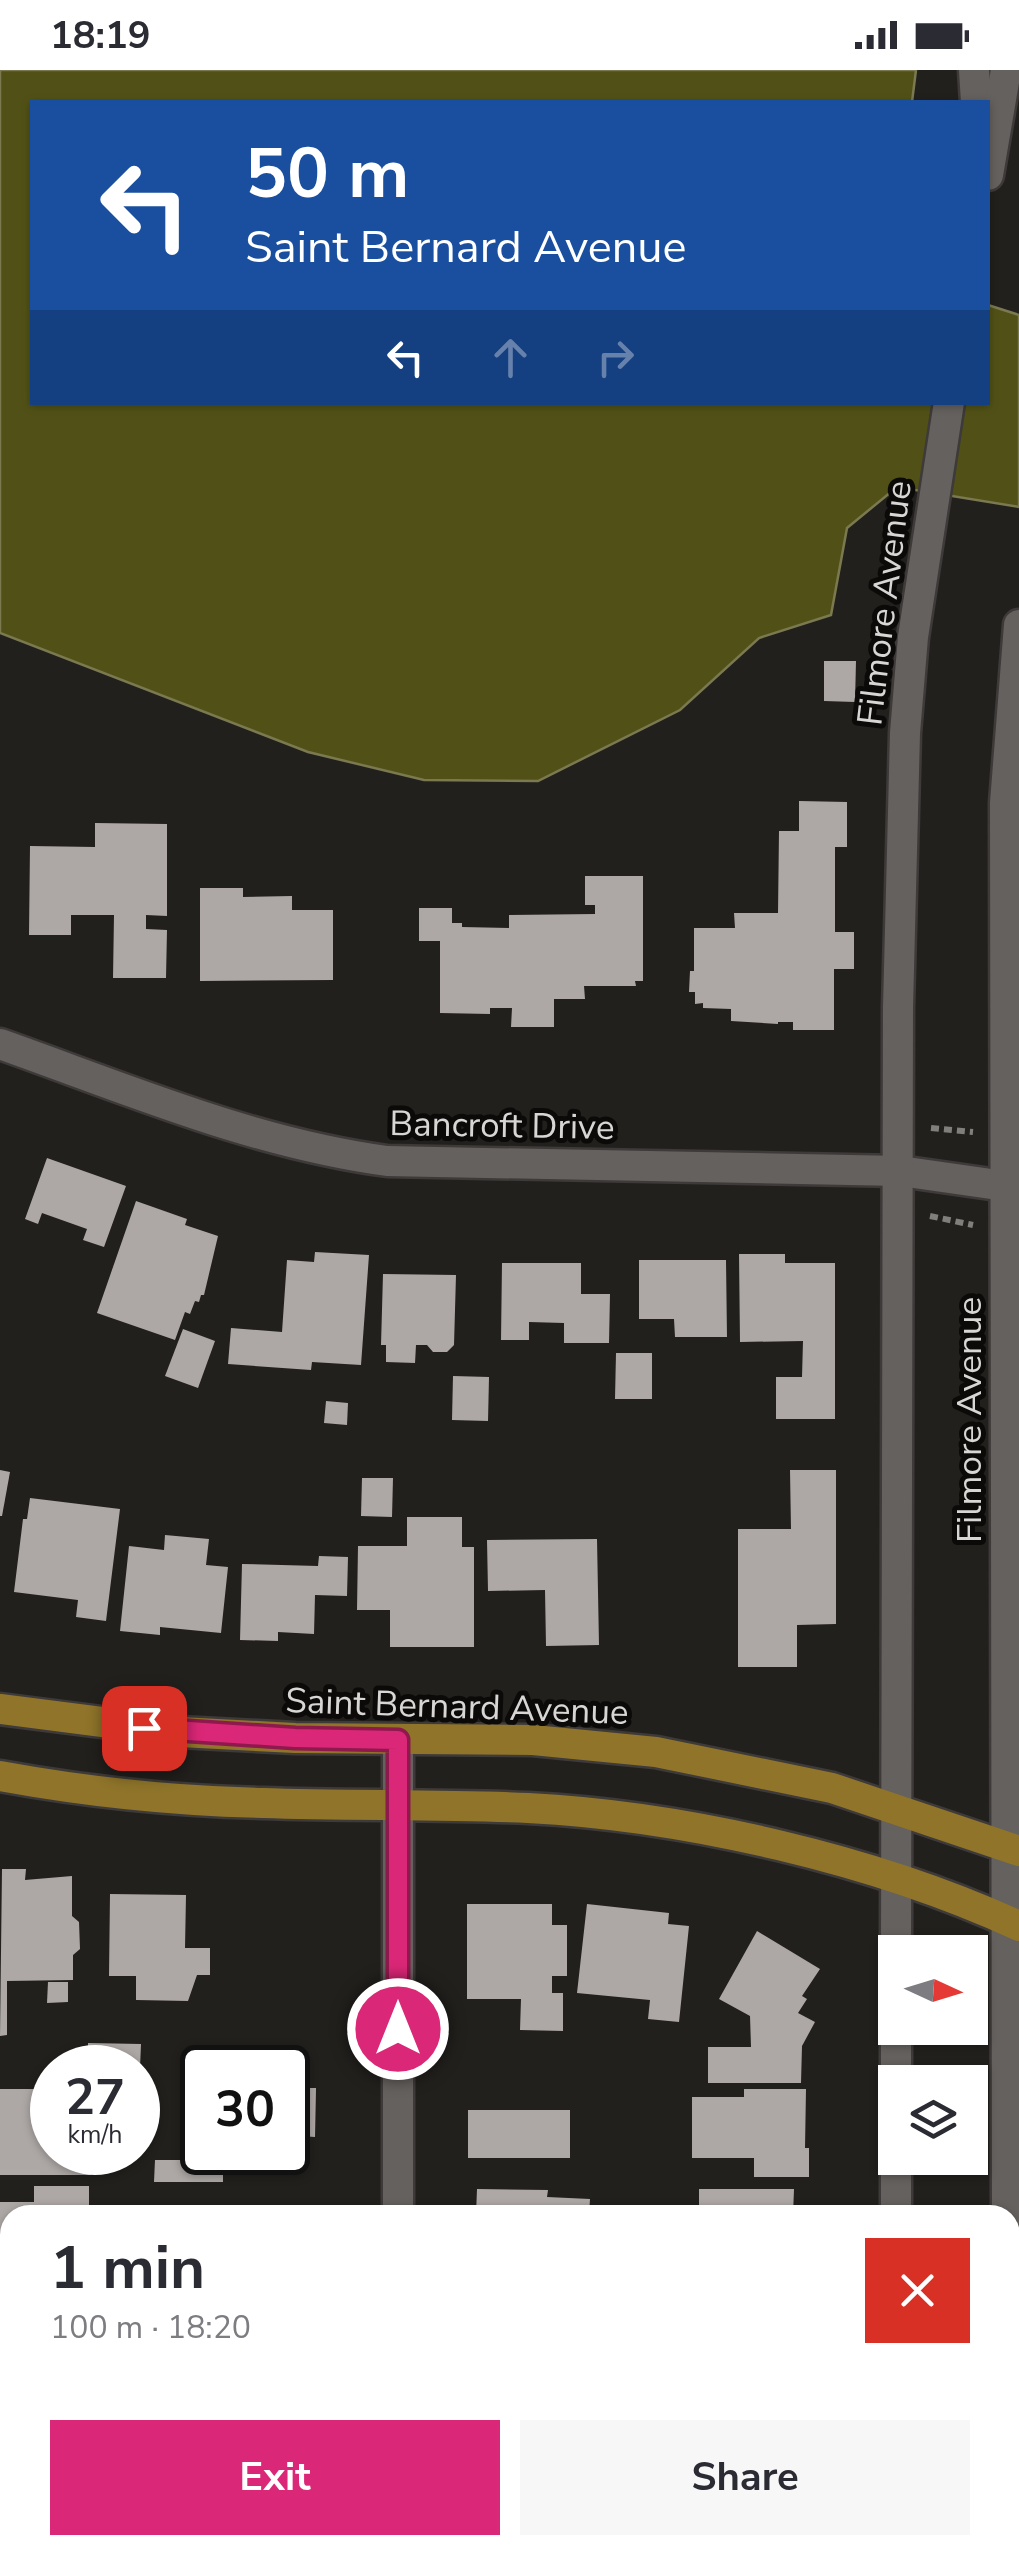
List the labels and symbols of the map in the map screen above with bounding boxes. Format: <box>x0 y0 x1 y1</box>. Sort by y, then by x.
street label: Filmore Avenue <box>846 478 923 728</box>
street label: Bancroft Drive <box>389 1100 615 1151</box>
street label: Filmore Avenue <box>946 1297 993 1543</box>
street label: Saint Bernard Avenue <box>285 1677 629 1736</box>
pin <box>102 1686 187 1771</box>
north arrow <box>878 1935 988 2045</box>
position arrow <box>346 1977 450 2081</box>
speed limit sign: 30 <box>180 2045 310 2175</box>

